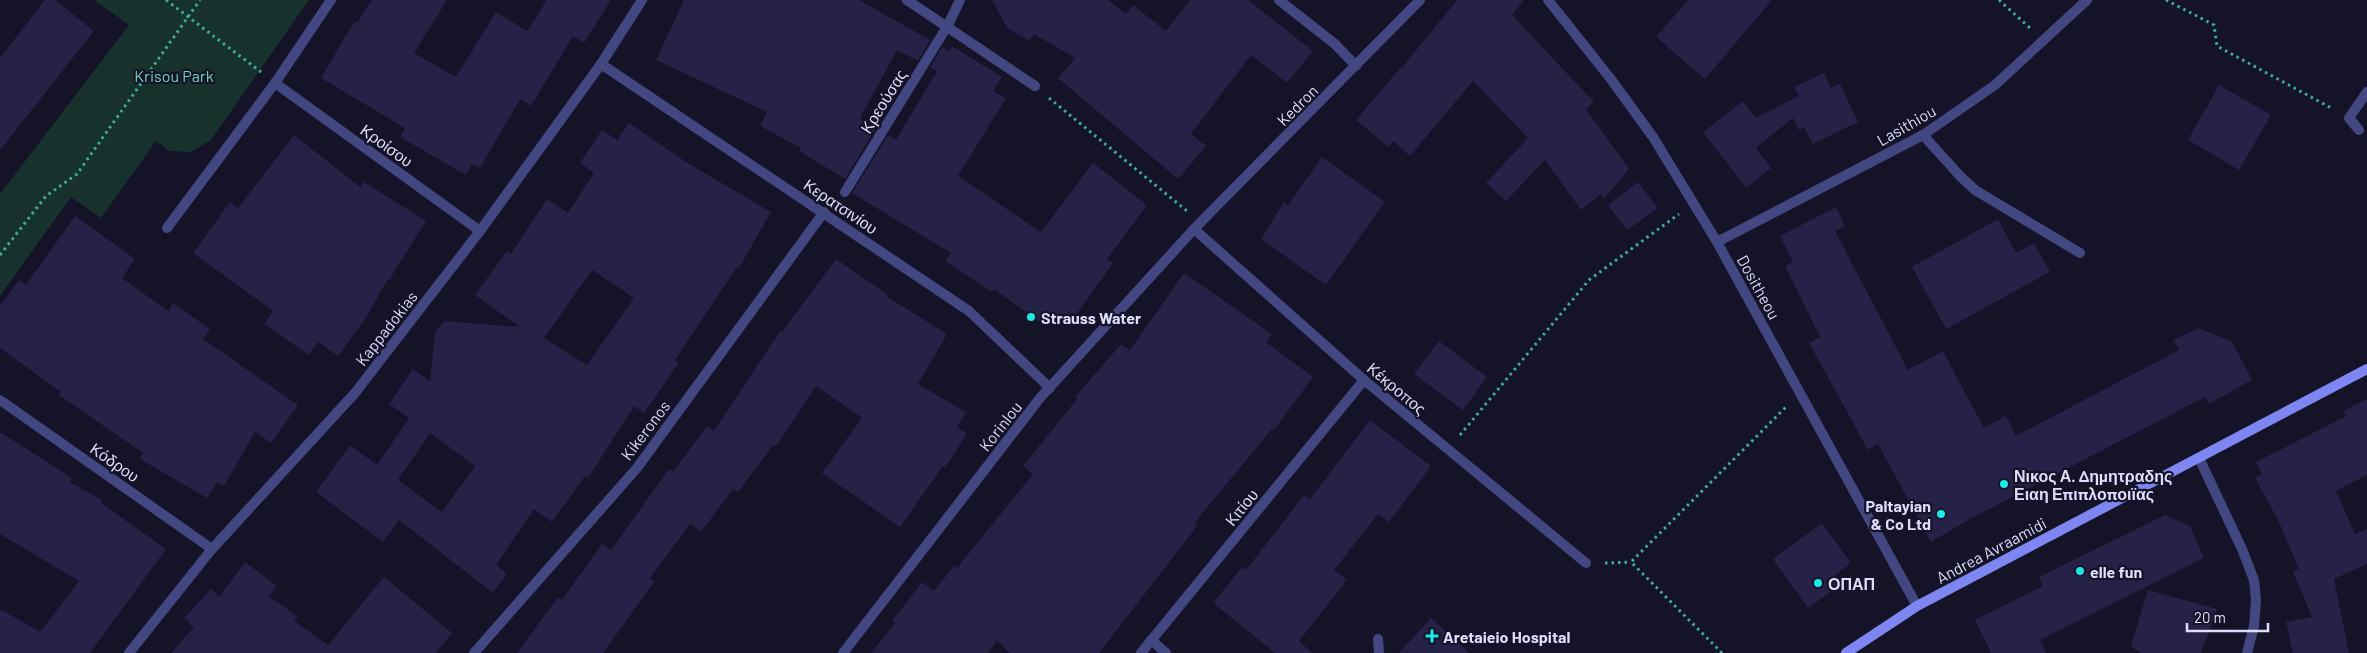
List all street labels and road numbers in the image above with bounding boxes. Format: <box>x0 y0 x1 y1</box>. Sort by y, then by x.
street label: Κρεούσας <box>856 65 910 136</box>
street label: Kedron <box>1273 81 1321 129</box>
street label: Lasithiou <box>1873 101 1939 149</box>
street label: Κροίσου <box>357 120 417 170</box>
street label: Κερατσινίου <box>800 174 882 238</box>
street label: Dositheou <box>1734 252 1784 322</box>
street label: Kappadokias <box>351 287 421 369</box>
street label: Κέκροπος <box>1364 358 1430 418</box>
street label: Kikeronos <box>616 397 674 463</box>
street label: Korinlou <box>975 397 1025 455</box>
street label: Κόδρου <box>87 438 143 486</box>
street label: Κιτίου <box>1220 485 1262 529</box>
street label: Andrea Avraamidi <box>1933 513 2049 587</box>

